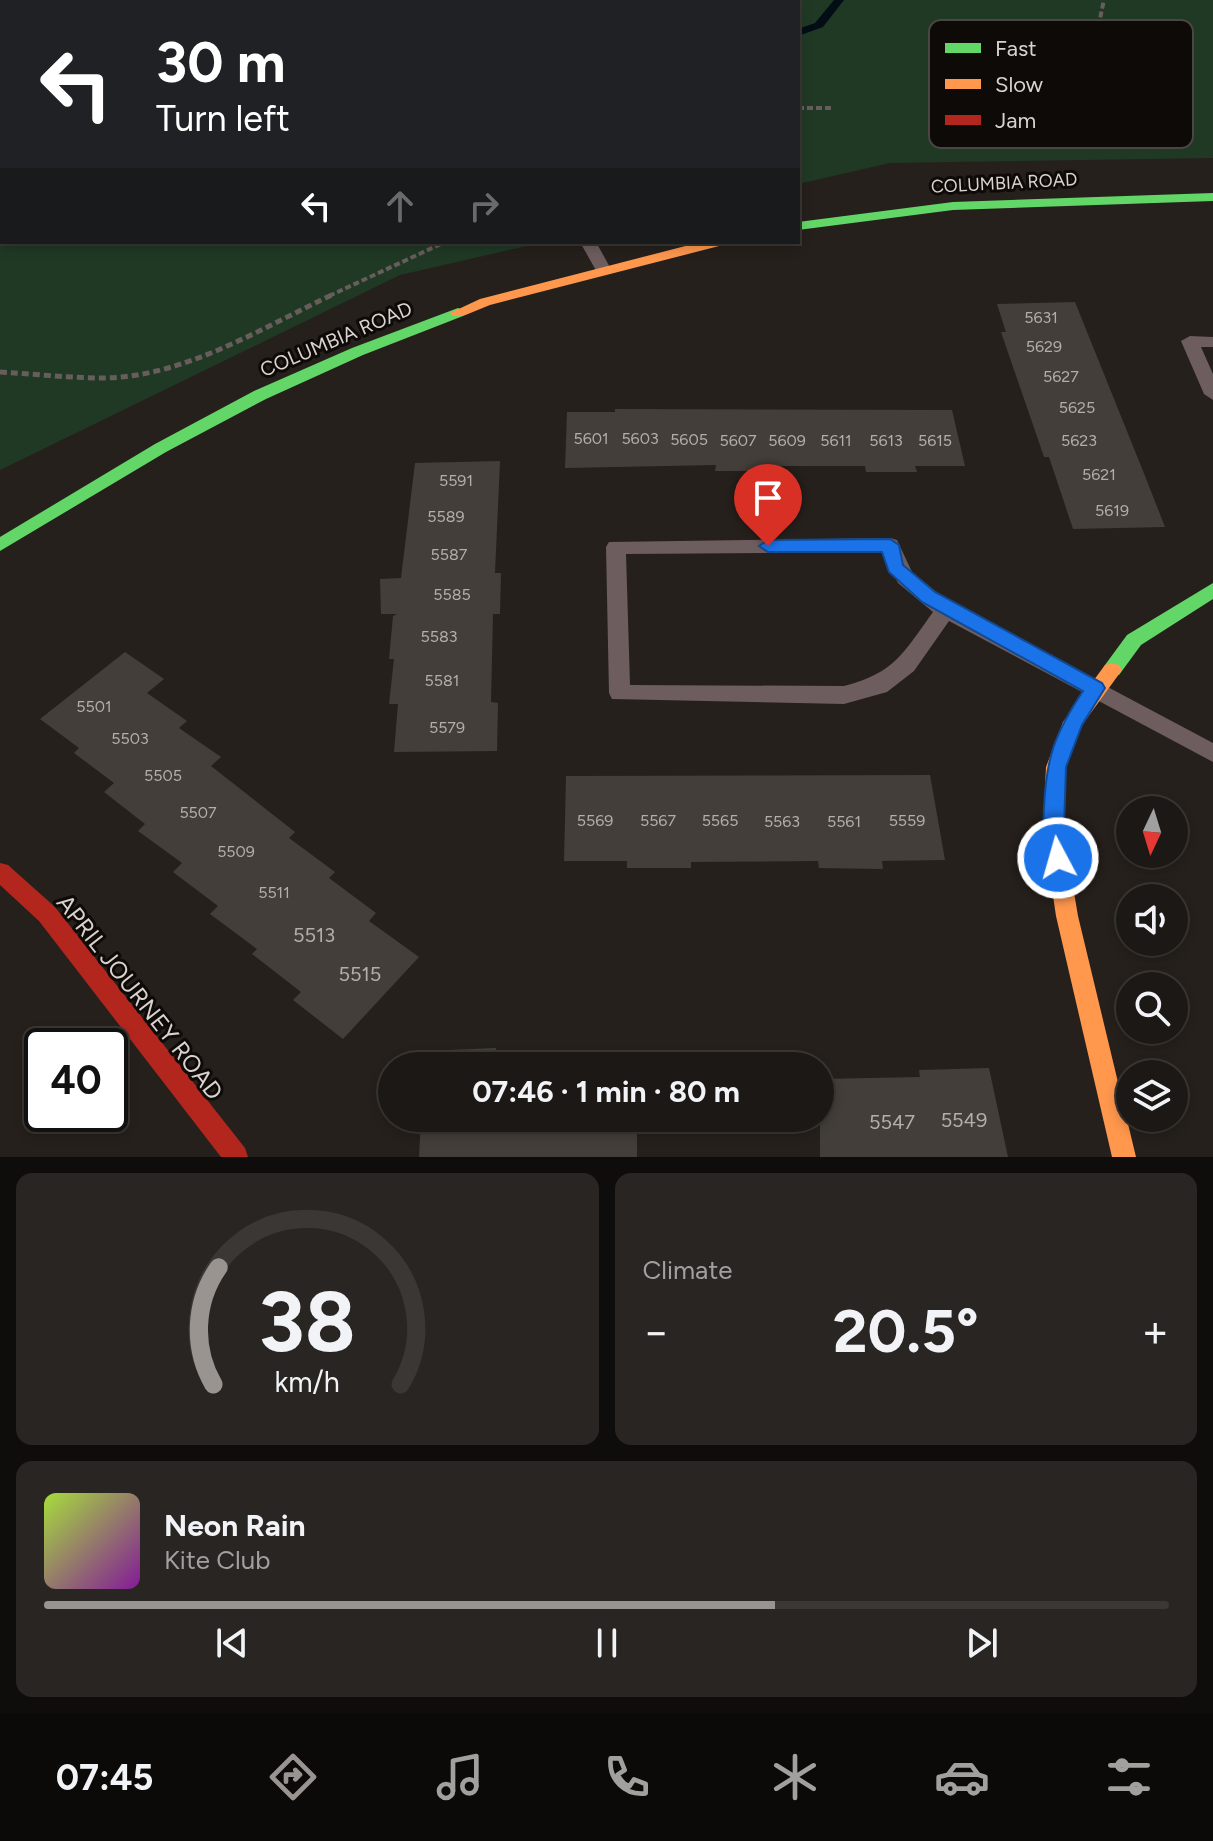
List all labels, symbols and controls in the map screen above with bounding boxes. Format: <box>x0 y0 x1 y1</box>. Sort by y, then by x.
legend <box>929 20 1193 148</box>
text: 30 m <box>156 29 286 96</box>
icon: left <box>24 32 128 136</box>
text: Fast <box>995 35 1037 62</box>
text: Slow <box>995 71 1044 98</box>
text: Turn left <box>156 97 290 140</box>
text: Jam <box>995 107 1036 134</box>
street label: COLUMBIA ROAD <box>930 168 1078 198</box>
icon: left <box>294 184 338 228</box>
icon: ahead <box>378 184 422 228</box>
icon: right <box>462 184 506 228</box>
street label: COLUMBIA ROAD <box>256 296 416 382</box>
house number: 5631 <box>1024 308 1058 327</box>
house number: 5629 <box>1026 337 1062 356</box>
house number: 5627 <box>1043 367 1079 386</box>
house number: 5625 <box>1059 398 1095 417</box>
house number: 5601 <box>573 429 609 448</box>
house number: 5603 <box>621 429 659 448</box>
house number: 5605 <box>670 430 708 449</box>
house number: 5607 <box>719 431 757 450</box>
house number: 5609 <box>768 431 806 450</box>
house number: 5611 <box>820 431 852 450</box>
house number: 5613 <box>869 431 903 450</box>
house number: 5615 <box>918 431 952 450</box>
house number: 5623 <box>1061 431 1097 450</box>
pin <box>734 464 802 546</box>
house number: 5621 <box>1082 465 1116 484</box>
house number: 5591 <box>439 471 473 490</box>
icon: arrive <box>746 476 790 520</box>
house number: 5619 <box>1095 501 1129 520</box>
house number: 5589 <box>427 507 465 526</box>
house number: 5587 <box>431 545 468 564</box>
house number: 5585 <box>433 585 471 604</box>
house number: 5583 <box>421 627 457 646</box>
house number: 5581 <box>425 671 459 690</box>
house number: 5501 <box>76 697 112 716</box>
house number: 5579 <box>429 718 465 737</box>
house number: 5503 <box>111 729 149 748</box>
house number: 5505 <box>144 766 182 785</box>
north arrow <box>1116 796 1188 868</box>
map controls <box>1116 796 1188 1132</box>
house number: 5507 <box>179 803 217 822</box>
house number: 5569 <box>577 811 613 830</box>
house number: 5567 <box>640 811 676 830</box>
house number: 5565 <box>702 811 738 830</box>
house number: 5559 <box>889 811 925 830</box>
house number: 5563 <box>764 812 800 831</box>
house number: 5561 <box>827 812 861 831</box>
position arrow <box>1016 816 1100 900</box>
house number: 5509 <box>217 842 255 861</box>
house number: 5511 <box>258 883 290 902</box>
button: sound <box>1116 884 1188 956</box>
street label: APRIL JOURNEY ROAD <box>51 889 229 1105</box>
house number: 5513 <box>293 923 335 947</box>
house number: 5515 <box>339 962 381 986</box>
button: search <box>1116 972 1188 1044</box>
speed limit sign: 40 <box>24 1028 128 1132</box>
button: layers <box>1116 1060 1188 1132</box>
text: 07:46 · 1 min · 80 m <box>472 1073 740 1110</box>
house number: 5549 <box>941 1108 987 1132</box>
house number: 5547 <box>869 1110 915 1134</box>
text: Climate <box>643 1254 732 1286</box>
text: 38 <box>259 1272 356 1372</box>
text: 20.5° <box>833 1295 979 1367</box>
text: − <box>643 1305 670 1358</box>
text: + <box>1142 1305 1169 1358</box>
text: km/h <box>275 1365 340 1399</box>
text: Neon Rain <box>164 1507 306 1544</box>
text: Kite Club <box>164 1544 270 1576</box>
icon: previous <box>210 1621 254 1665</box>
icon: pause <box>585 1621 629 1665</box>
icon: next <box>960 1621 1004 1665</box>
icon: directions <box>265 1749 321 1805</box>
icon: music <box>432 1749 488 1805</box>
icon: phone <box>599 1749 655 1805</box>
icon: climate <box>767 1749 823 1805</box>
icon: car <box>934 1749 990 1805</box>
icon: filters <box>1101 1749 1157 1805</box>
text: 07:45 <box>56 1756 154 1799</box>

